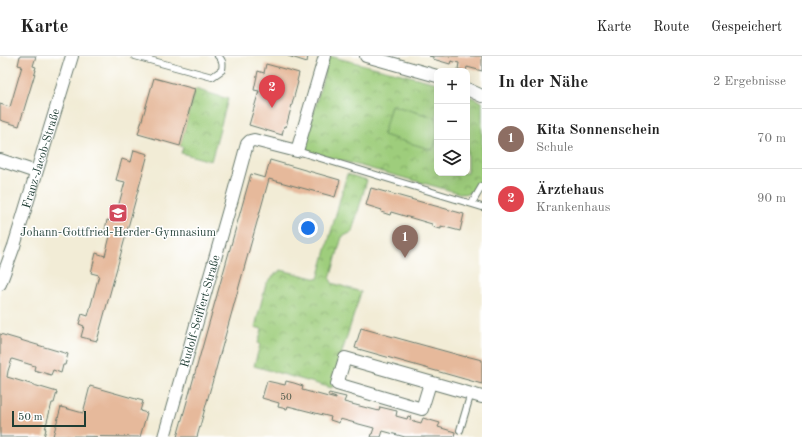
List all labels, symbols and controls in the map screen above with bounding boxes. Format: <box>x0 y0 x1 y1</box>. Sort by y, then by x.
text: Karte <box>20 18 68 37</box>
text: Karte <box>597 20 631 34</box>
text: Route <box>653 20 689 34</box>
text: Gespeichert <box>711 20 782 34</box>
map controls <box>434 68 470 176</box>
button: + <box>434 68 470 104</box>
text: In der Nähe <box>498 74 588 91</box>
pin: 2 <box>259 75 285 108</box>
text: 2 Ergebnisse <box>713 75 786 88</box>
button: − <box>434 104 470 140</box>
street label: Franz-Jacob-Straße <box>21 107 63 210</box>
text: Kita Sonnenschein <box>536 123 660 138</box>
text: 1 <box>507 132 515 145</box>
text: 70 m <box>757 132 786 145</box>
button: layers <box>434 140 470 176</box>
text: Schule <box>536 141 573 154</box>
text: Ärztehaus <box>536 183 604 198</box>
text: 2 <box>507 192 515 205</box>
text: 90 m <box>757 192 786 205</box>
text: Krankenhaus <box>536 201 610 214</box>
school or university icon: Johann-Gottfried-Herder-Gymnasium <box>107 202 129 224</box>
your location <box>298 218 318 238</box>
pin: 1 <box>392 225 418 258</box>
place label: Johann-Gottfried-Herder-Gymnasium <box>20 227 216 239</box>
street label: Rudolf-Seiffert-Straße <box>179 253 223 369</box>
house number: 50 <box>280 392 292 402</box>
scale bar <box>12 409 86 428</box>
text: 50 m <box>18 412 43 423</box>

